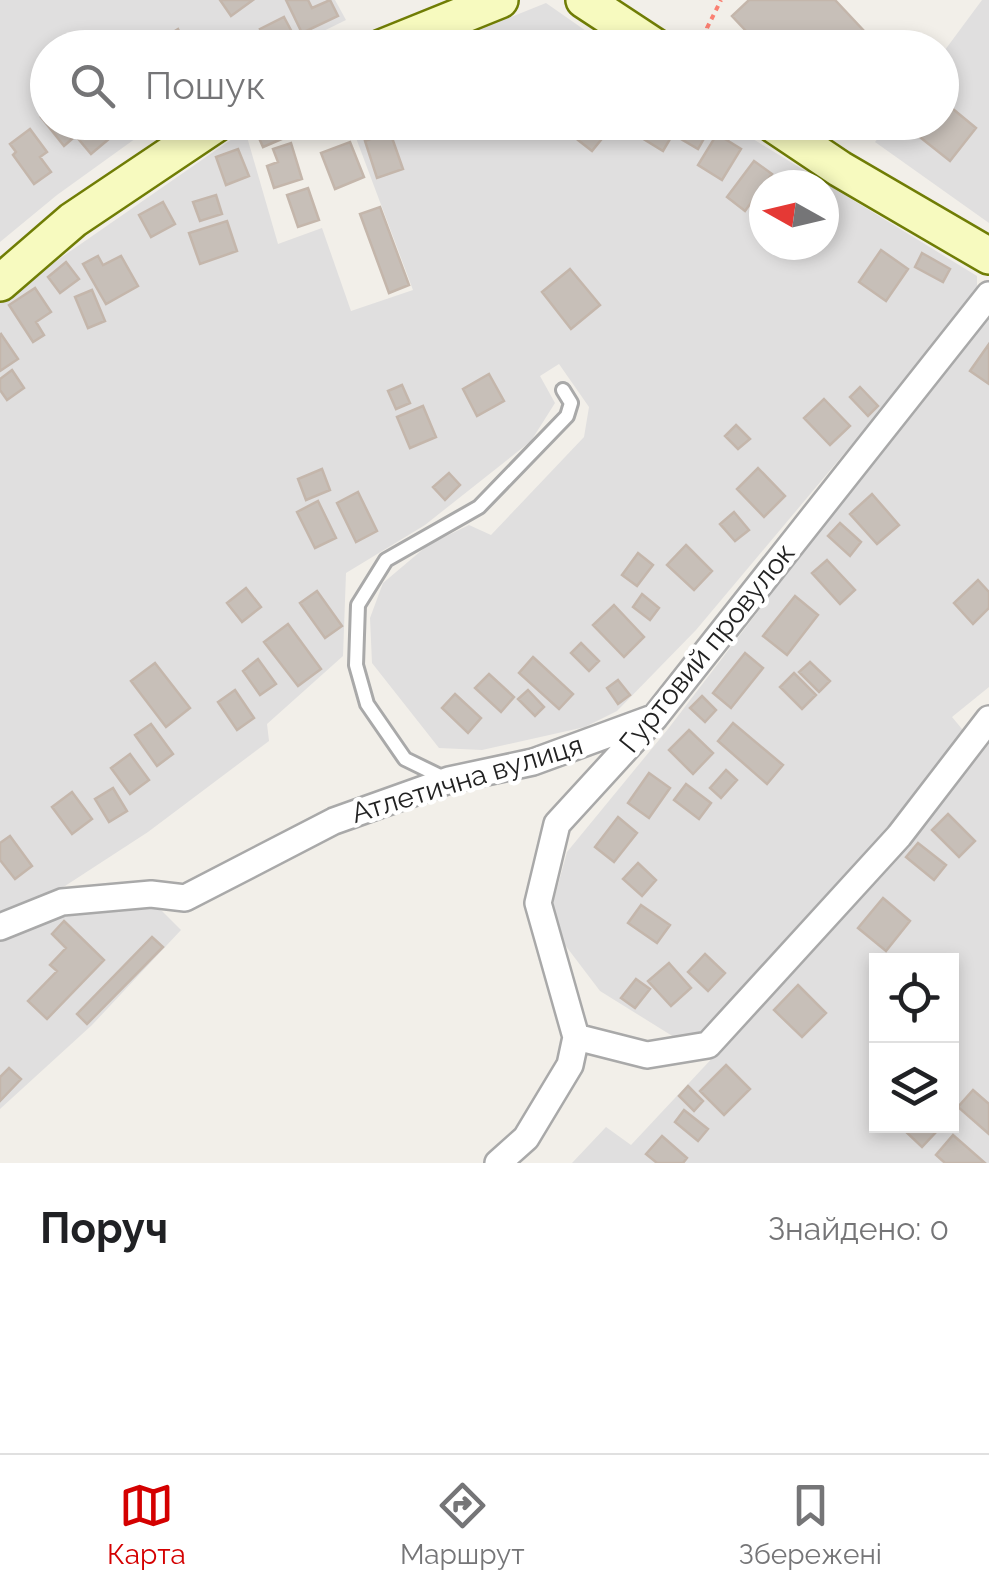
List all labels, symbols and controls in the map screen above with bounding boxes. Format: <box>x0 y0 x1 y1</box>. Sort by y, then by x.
search box <box>30 30 959 140</box>
icon: search <box>65 58 120 113</box>
text: Пошук <box>145 63 265 108</box>
north arrow <box>749 170 839 260</box>
street label: Гуртовий провулок <box>613 537 801 759</box>
street label: Атлетична вулиця <box>347 728 587 830</box>
map controls <box>869 953 959 1133</box>
button: locate <box>869 953 959 1043</box>
button: layers <box>869 1043 959 1133</box>
text: Поруч <box>40 1204 168 1253</box>
text: Знайдено: 0 <box>768 1210 949 1247</box>
tab: Карта <box>107 1478 186 1571</box>
tab: Маршрут <box>400 1478 525 1571</box>
tab: Збережені <box>739 1478 882 1571</box>

